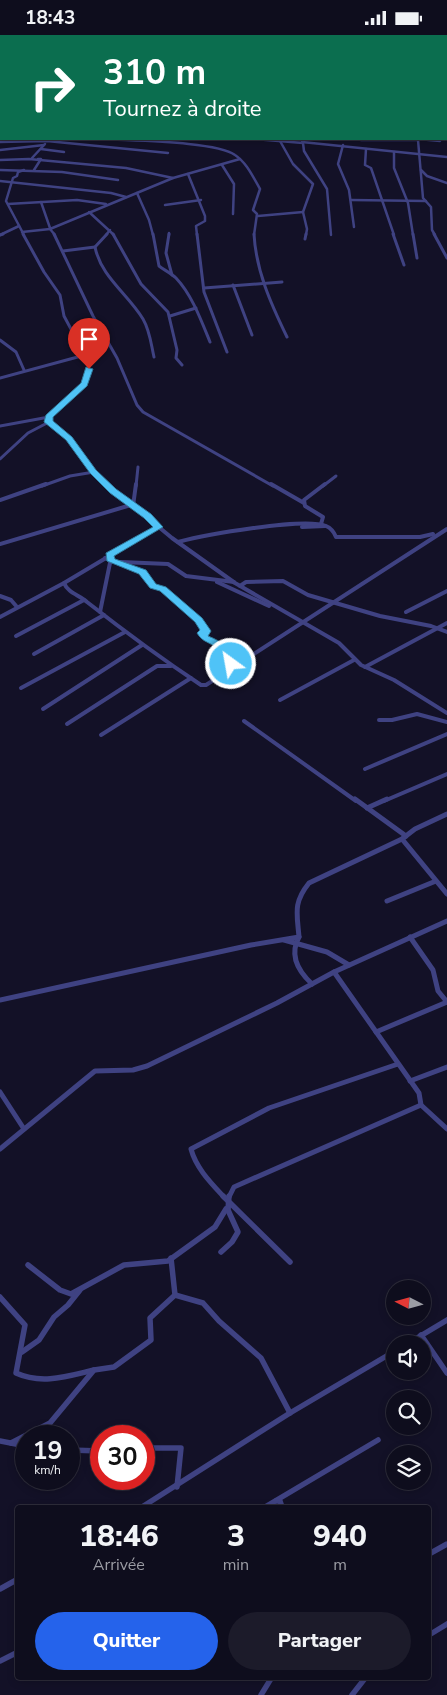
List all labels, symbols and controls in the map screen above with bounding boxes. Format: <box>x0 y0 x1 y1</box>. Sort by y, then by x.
text: 18:43 <box>25 5 75 31</box>
text: 310 m <box>103 49 206 96</box>
icon: right <box>20 55 85 120</box>
text: Tournez à droite <box>103 94 262 124</box>
pin <box>68 318 110 369</box>
icon: arrive <box>75 325 103 353</box>
position arrow <box>204 637 256 689</box>
north arrow <box>386 1280 431 1325</box>
map controls <box>386 1280 431 1490</box>
button: sound <box>386 1335 431 1380</box>
button: search <box>386 1390 431 1435</box>
speed limit sign: 30 <box>90 1425 155 1490</box>
text: 19 <box>32 1434 63 1468</box>
button: layers <box>386 1445 431 1490</box>
text: km/h <box>34 1462 61 1478</box>
text: 18:46 <box>79 1516 159 1557</box>
text: 3 <box>227 1516 245 1557</box>
text: 940 <box>313 1516 367 1557</box>
text: Arrivée <box>93 1554 145 1576</box>
text: min <box>223 1554 249 1576</box>
text: m <box>333 1554 347 1576</box>
button: Quitter <box>35 1612 218 1670</box>
button: Partager <box>228 1612 411 1670</box>

